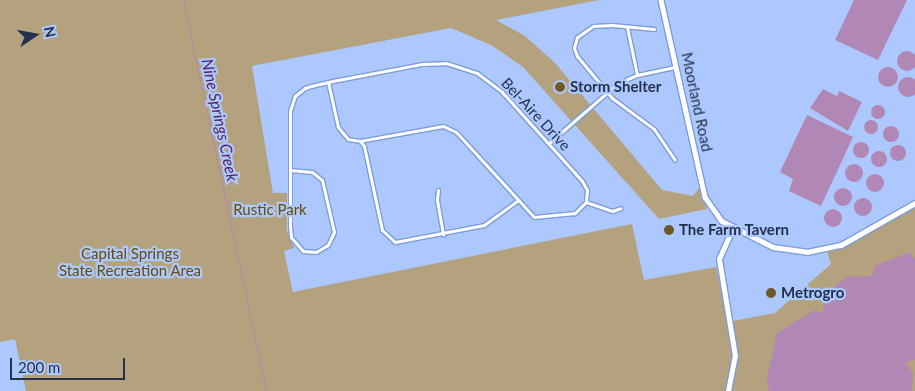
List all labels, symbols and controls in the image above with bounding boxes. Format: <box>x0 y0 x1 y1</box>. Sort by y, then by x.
north arrow <box>10 10 60 60</box>
text: N <box>41 25 60 39</box>
street label: Moorland Road <box>678 51 716 153</box>
water label: Nine Springs Creek <box>198 57 242 183</box>
street label: Bel-Aire Drive <box>498 74 574 154</box>
place label: Storm Shelter <box>570 78 661 96</box>
marker: Storm Shelter <box>554 81 566 93</box>
park label: Rustic Park <box>233 201 307 219</box>
place label: The Farm Tavern <box>679 221 789 239</box>
marker: The Farm Tavern <box>663 224 675 236</box>
park label: Capital Springs State Recreation Area <box>59 244 201 279</box>
place label: Metrogro <box>781 284 844 302</box>
marker: Metrogro <box>765 287 777 299</box>
scale bar <box>12 348 128 380</box>
text: 200 m <box>18 358 60 376</box>

